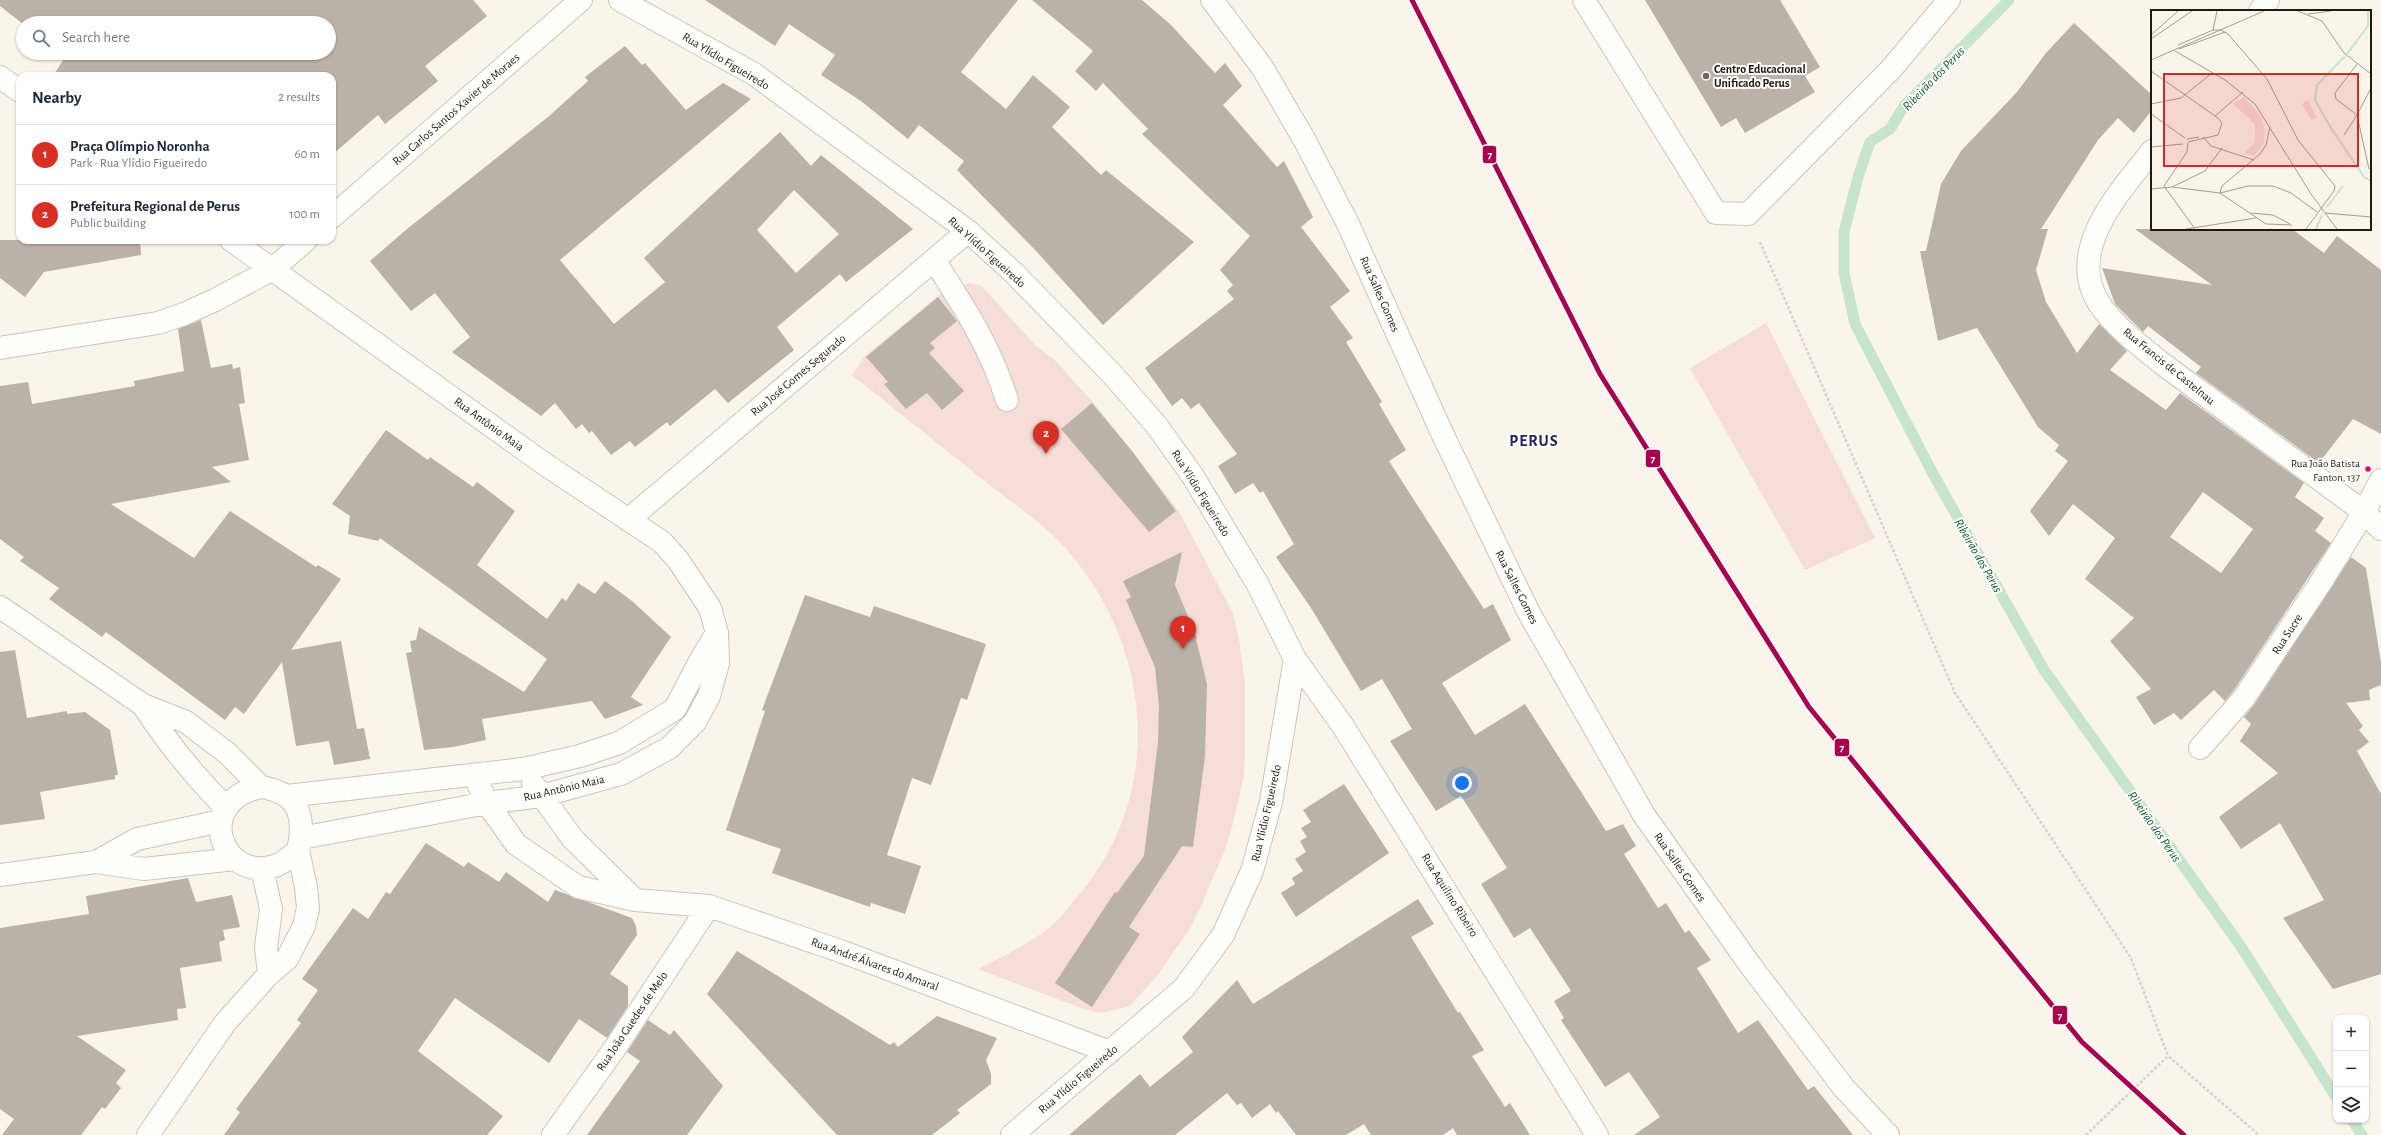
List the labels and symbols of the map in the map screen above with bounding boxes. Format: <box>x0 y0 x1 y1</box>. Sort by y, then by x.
inset map <box>2151 10 2371 230</box>
street label: Rua Ylídio Figueiredo <box>680 30 772 92</box>
water label: Ribeirão dos Perus <box>1901 45 1968 113</box>
street label: Rua Carlos Santos Xavier de Moraes <box>390 51 522 167</box>
place label: Centro Educacional Unificado Perus <box>1714 63 1806 89</box>
marker: Centro Educacional Unificado Perus <box>1701 71 1711 81</box>
line badge: 7 <box>1482 145 1497 164</box>
text: 7 <box>1488 149 1493 160</box>
street label: Rua Ylídio Figueiredo <box>946 214 1028 290</box>
street label: Rua Salles Gomes <box>1358 254 1402 334</box>
street label: Rua Francis de Castelnau <box>2121 325 2217 407</box>
street label: Rua José Gomes Segurado <box>748 332 848 418</box>
street label: Rua Antônio Maia <box>452 395 526 453</box>
pin: 2 <box>1033 421 1059 454</box>
district label: PERUS <box>1509 433 1559 449</box>
street label: Rua Ylídio Figueiredo <box>1170 448 1232 538</box>
line badge: 7 <box>1645 449 1661 468</box>
text: 7 <box>1651 453 1656 464</box>
place label: Rua João Batista Fanton, 137 <box>2291 458 2360 483</box>
marker: Rua João Batista Fanton, 137 <box>2363 464 2373 474</box>
water label: Ribeirão dos Perus <box>1951 517 2004 595</box>
street label: Rua Salles Gomes <box>1493 548 1541 626</box>
street label: Rua Sucre <box>2270 612 2304 656</box>
pin: 1 <box>1170 616 1196 649</box>
line badge: 7 <box>1834 738 1850 757</box>
text: 7 <box>1840 742 1845 753</box>
street label: Rua Ylídio Figueiredo <box>1249 763 1283 863</box>
street label: Rua Antônio Maia <box>522 773 606 803</box>
your location <box>1452 773 1472 793</box>
water label: Ribeirão dos Perus <box>2125 789 2183 865</box>
street label: Rua Salles Gomes <box>1652 830 1708 904</box>
street label: Rua Aquilino Ribeiro <box>1420 851 1481 939</box>
street label: Rua André Álvares do Amaral <box>810 934 941 993</box>
street label: Rua João Guedes de Melo <box>594 969 670 1073</box>
line badge: 7 <box>2052 1005 2068 1025</box>
text: 7 <box>2058 1010 2063 1021</box>
street label: Rua Ylídio Figueiredo <box>1036 1042 1120 1115</box>

